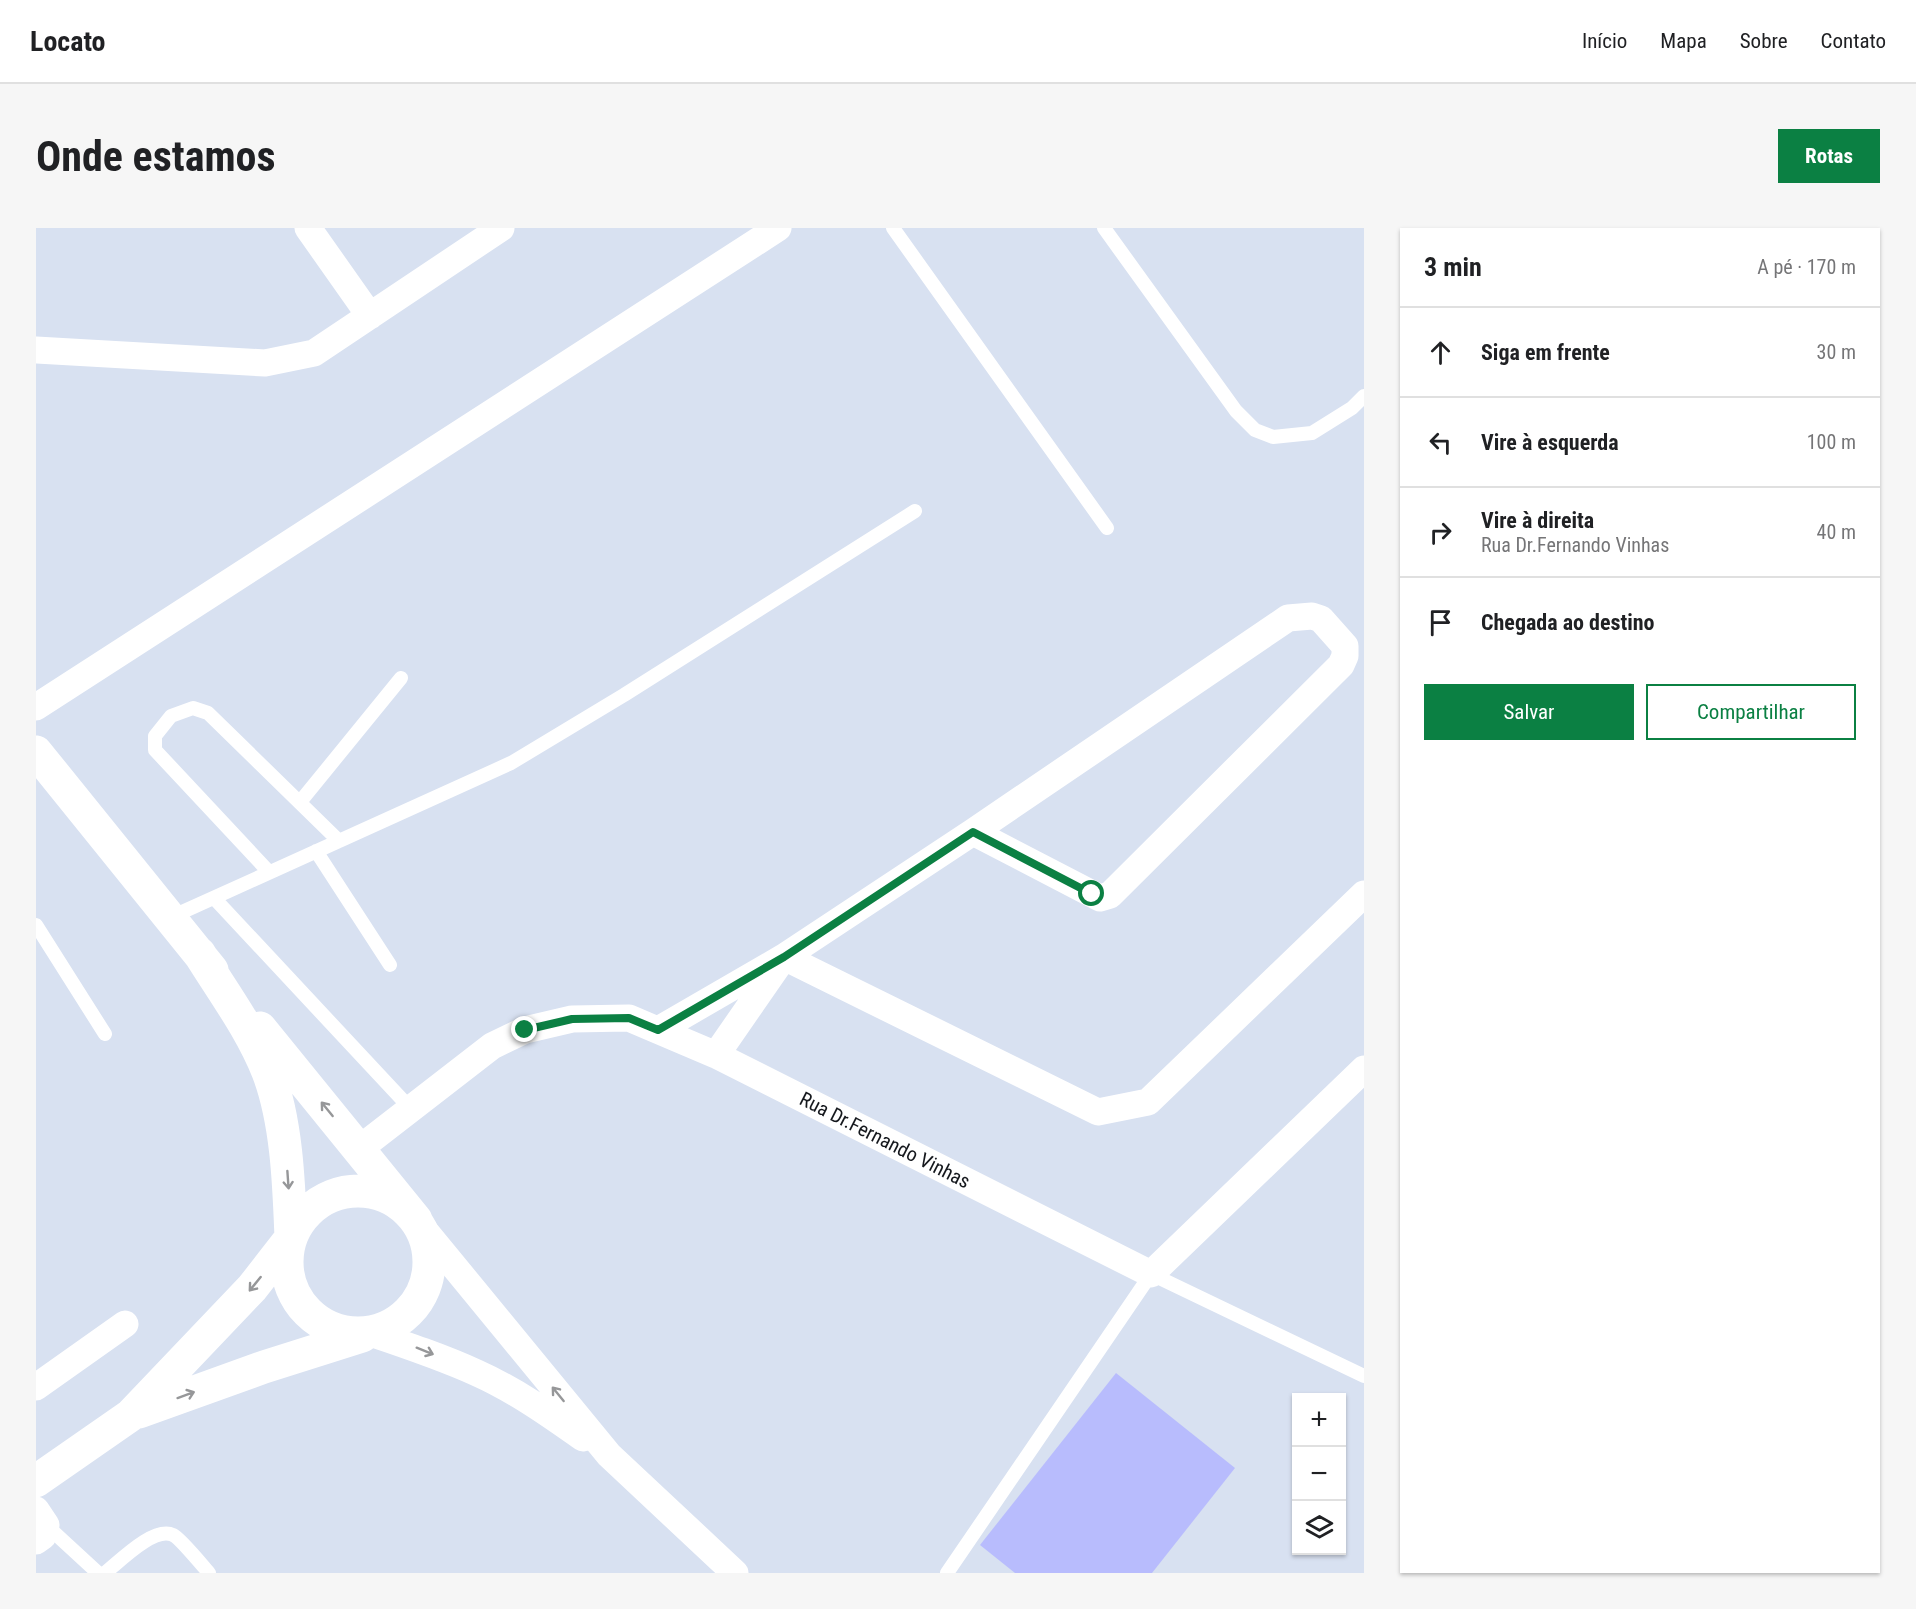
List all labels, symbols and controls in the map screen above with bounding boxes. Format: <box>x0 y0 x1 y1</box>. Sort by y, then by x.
text: Locato <box>30 25 106 58</box>
text: Início <box>1582 29 1627 53</box>
text: Mapa <box>1660 29 1707 53</box>
text: Sobre <box>1740 29 1788 53</box>
text: Contato <box>1821 29 1886 53</box>
button: Rotas <box>1778 129 1880 183</box>
text: Onde estamos <box>36 132 276 181</box>
text: 3 min <box>1424 252 1482 282</box>
text: A pé · 170 m <box>1757 255 1856 279</box>
icon: ahead <box>1424 336 1457 369</box>
text: Siga em frente <box>1481 340 1610 365</box>
text: 30 m <box>1817 340 1856 364</box>
icon: left <box>1424 426 1457 459</box>
text: Vire à esquerda <box>1481 430 1619 455</box>
text: 100 m <box>1807 430 1856 454</box>
text: Vire à direita <box>1481 508 1594 533</box>
icon: right <box>1424 516 1457 549</box>
text: 40 m <box>1817 520 1856 544</box>
text: Rua Dr.Fernando Vinhas <box>1481 533 1669 557</box>
icon: arrive <box>1424 606 1457 639</box>
text: Chegada ao destino <box>1481 610 1655 635</box>
button: Salvar <box>1424 684 1634 740</box>
button: Compartilhar <box>1646 684 1856 740</box>
route start <box>1078 880 1104 906</box>
route end <box>511 1016 537 1042</box>
street label: Rua Dr.Fernando Vinhas <box>796 1087 974 1193</box>
one-way arrow <box>320 1101 333 1117</box>
one-way arrow <box>283 1170 294 1189</box>
one-way arrow <box>248 1276 261 1292</box>
one-way arrow <box>415 1346 434 1357</box>
one-way arrow <box>552 1386 565 1402</box>
one-way arrow <box>176 1388 195 1399</box>
map controls <box>1292 1393 1346 1555</box>
button: + <box>1292 1393 1346 1447</box>
button: − <box>1292 1447 1346 1501</box>
button: layers <box>1292 1501 1346 1555</box>

